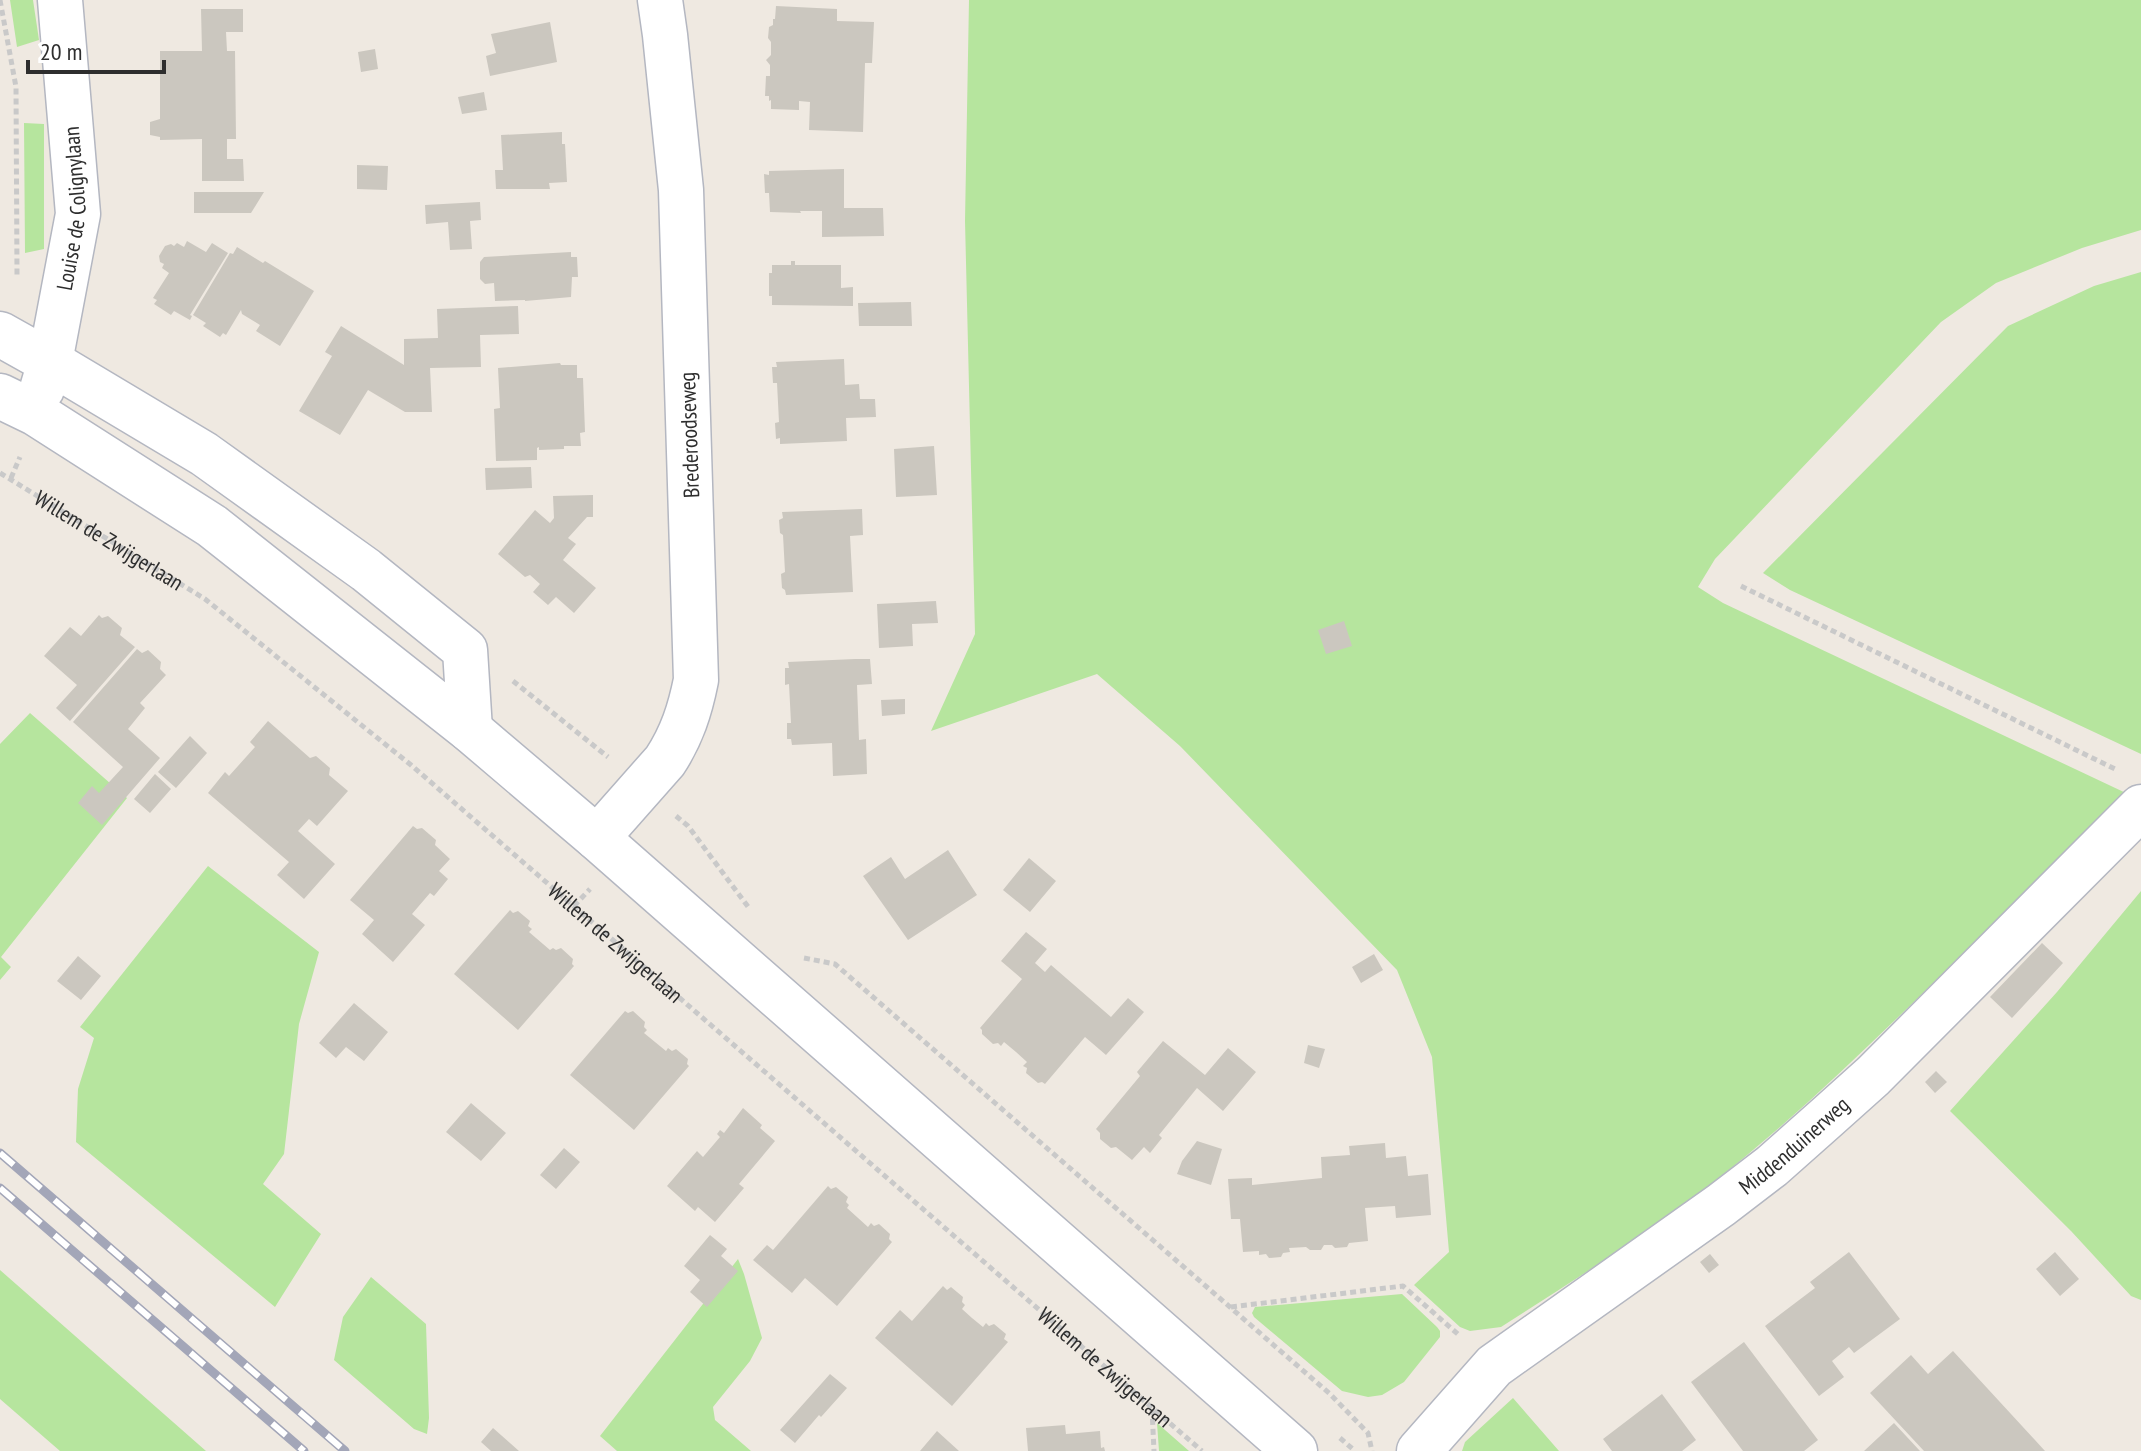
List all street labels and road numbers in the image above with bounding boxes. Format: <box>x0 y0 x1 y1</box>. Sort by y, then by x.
street label: Louise de Colignylaan <box>50 125 92 293</box>
street label: Brederoodseweg <box>673 371 705 499</box>
street label: Willem de Zwijgerlaan <box>29 484 189 596</box>
street label: Willem de Zwijgerlaan <box>542 876 689 1009</box>
street label: Middenduinerweg <box>1733 1090 1855 1200</box>
street label: Willem de Zwijgerlaan <box>1032 1301 1178 1433</box>

